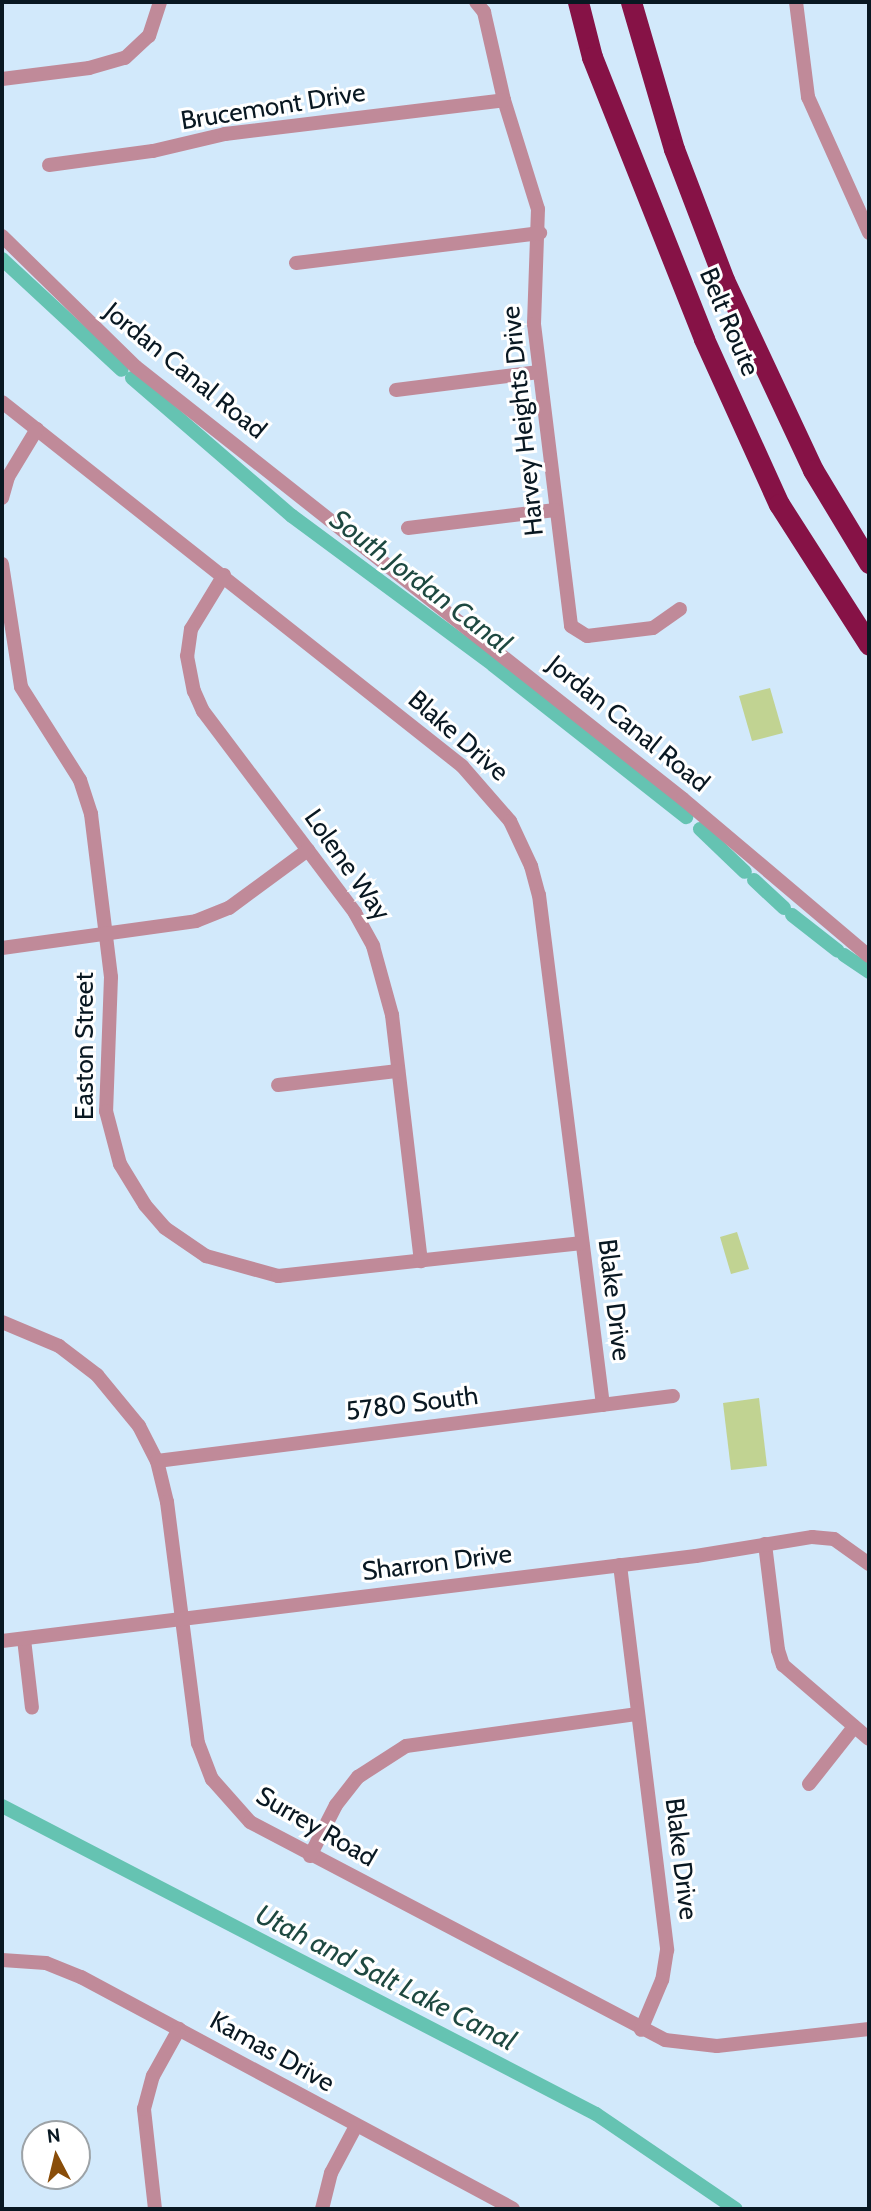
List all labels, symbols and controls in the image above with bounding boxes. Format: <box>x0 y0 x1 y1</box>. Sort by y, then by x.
street label: Brucemont Drive <box>178 77 368 137</box>
street label: Belt Route <box>692 263 766 381</box>
street label: Jordan Canal Road <box>98 296 272 446</box>
street label: Harvey Heights Drive <box>495 305 551 537</box>
water label: South Jordan Canal <box>324 502 518 660</box>
street label: Jordan Canal Road <box>541 649 715 799</box>
street label: Blake Drive <box>402 684 514 788</box>
street label: Lolene Way <box>297 803 397 927</box>
street label: Easton Street <box>69 972 101 1120</box>
street label: Blake Drive <box>591 1237 637 1363</box>
street label: 5780 South <box>344 1380 480 1428</box>
street label: Sharron Drive <box>360 1538 514 1588</box>
street label: Surrey Road <box>250 1780 382 1874</box>
street label: Blake Drive <box>658 1796 704 1922</box>
water label: Utah and Salt Lake Canal <box>250 1897 522 2057</box>
street label: Kamas Drive <box>204 2005 340 2099</box>
north arrow <box>21 2120 91 2190</box>
text: N <box>46 2123 62 2148</box>

